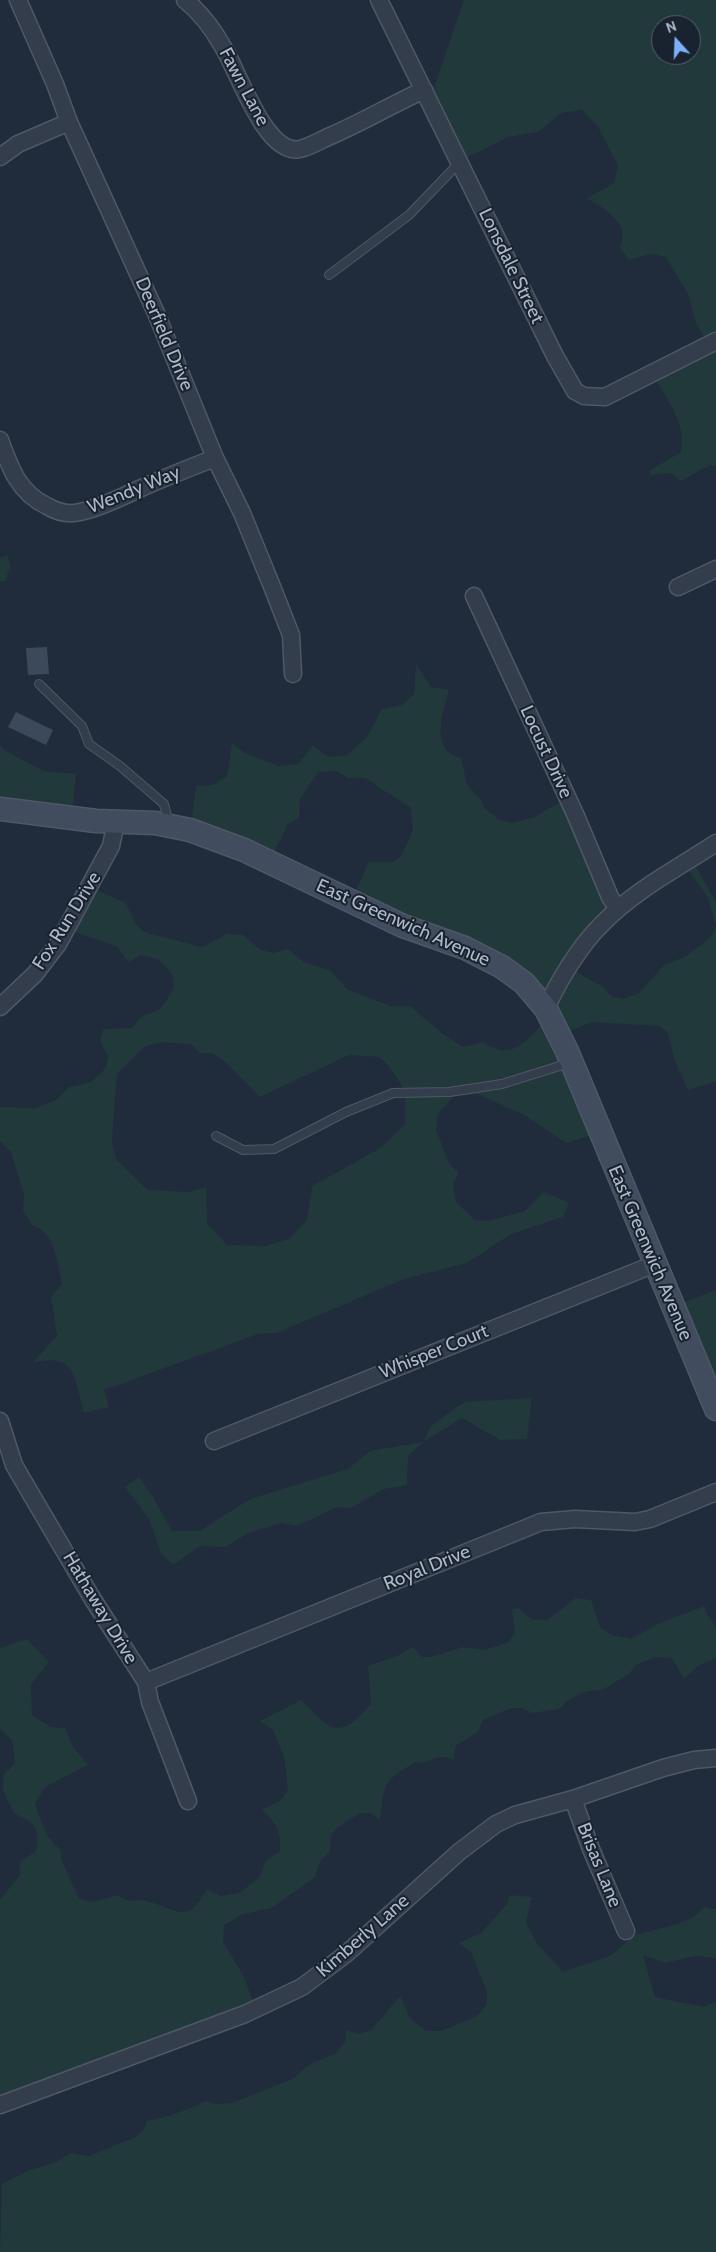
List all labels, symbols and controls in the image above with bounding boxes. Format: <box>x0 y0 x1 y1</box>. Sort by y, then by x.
north arrow <box>651 15 701 65</box>
text: N <box>663 17 679 37</box>
street label: Fawn Lane <box>214 44 274 130</box>
street label: Lonsdale Street <box>473 205 549 327</box>
street label: Deerfield Drive <box>130 274 198 394</box>
street label: Wendy Way <box>85 461 183 519</box>
street label: Locust Drive <box>515 702 577 802</box>
street label: Fox Run Drive <box>28 868 106 974</box>
street label: East Greenwich Avenue <box>313 874 493 972</box>
street label: East Greenwich Avenue <box>603 1162 697 1344</box>
street label: Whisper Court <box>376 1320 492 1384</box>
street label: Royal Drive <box>380 1540 474 1596</box>
street label: Hathaway Drive <box>58 1548 142 1668</box>
street label: Brisas Lane <box>572 1819 626 1911</box>
street label: Kimberly Lane <box>312 1890 414 1982</box>

